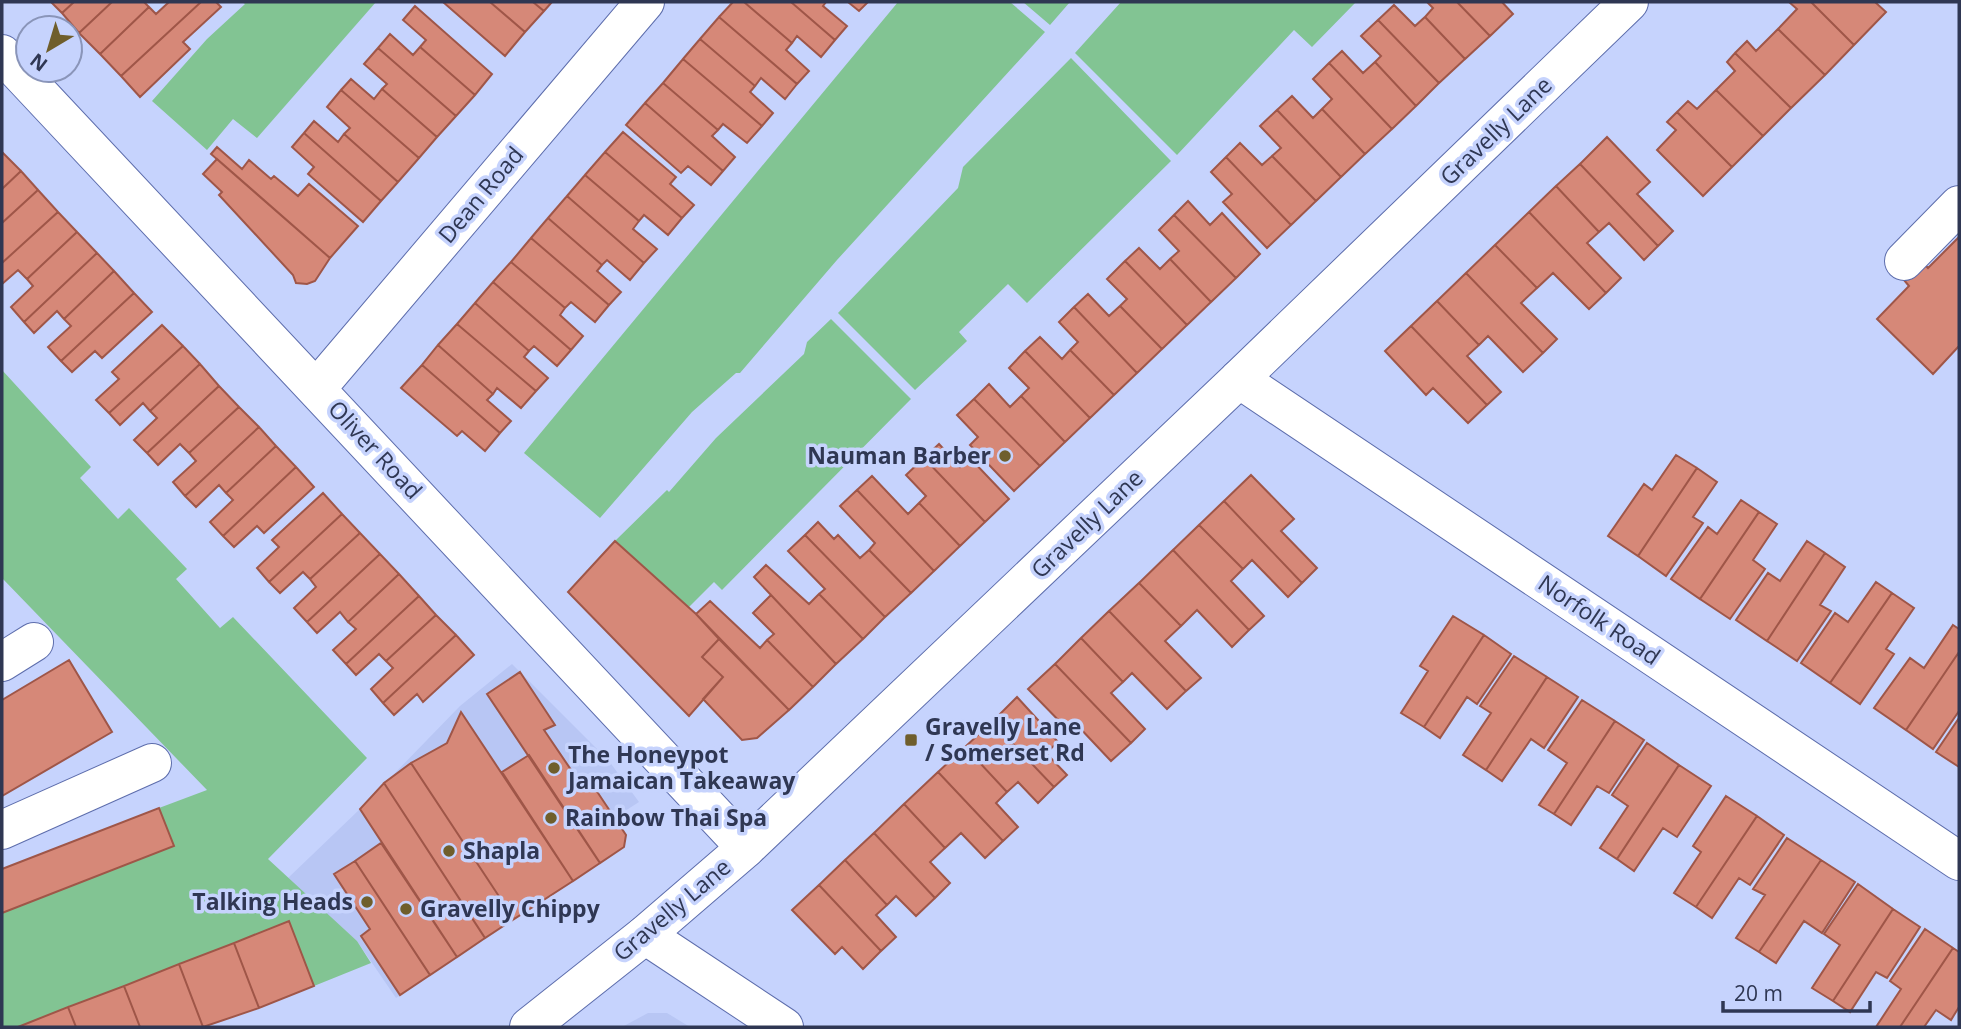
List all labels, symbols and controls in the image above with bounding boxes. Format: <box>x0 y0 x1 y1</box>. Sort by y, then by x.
north arrow <box>14 14 84 84</box>
text: N <box>24 47 53 77</box>
street label: Gravelly Lane <box>1432 69 1558 192</box>
street label: Dean Road <box>430 139 530 250</box>
street label: Oliver Road <box>322 393 430 506</box>
place label: Nauman Barber <box>807 439 991 471</box>
marker: Nauman Barber <box>997 448 1013 464</box>
street label: Gravelly Lane <box>1023 462 1149 585</box>
street label: Norfolk Road <box>1532 567 1667 672</box>
place label: Gravelly Lane / Somerset Rd <box>925 710 1085 768</box>
marker: Gravelly Lane / Somerset Rd <box>903 732 919 748</box>
place label: The Honeypot Jamaican Takeaway <box>566 738 796 796</box>
marker: The Honeypot Jamaican Takeaway <box>546 760 562 776</box>
place label: Rainbow Thai Spa <box>565 801 767 833</box>
marker: Rainbow Thai Spa <box>543 810 559 826</box>
place label: Shapla <box>463 834 540 866</box>
marker: Shapla <box>441 843 457 859</box>
street label: Gravelly Lane <box>606 851 737 968</box>
place label: Talking Heads <box>192 885 353 917</box>
place label: Gravelly Chippy <box>420 892 601 924</box>
marker: Talking Heads <box>359 894 375 910</box>
marker: Gravelly Chippy <box>398 901 414 917</box>
scale bar <box>1723 970 1870 1014</box>
text: 20 m <box>1734 979 1783 1007</box>

